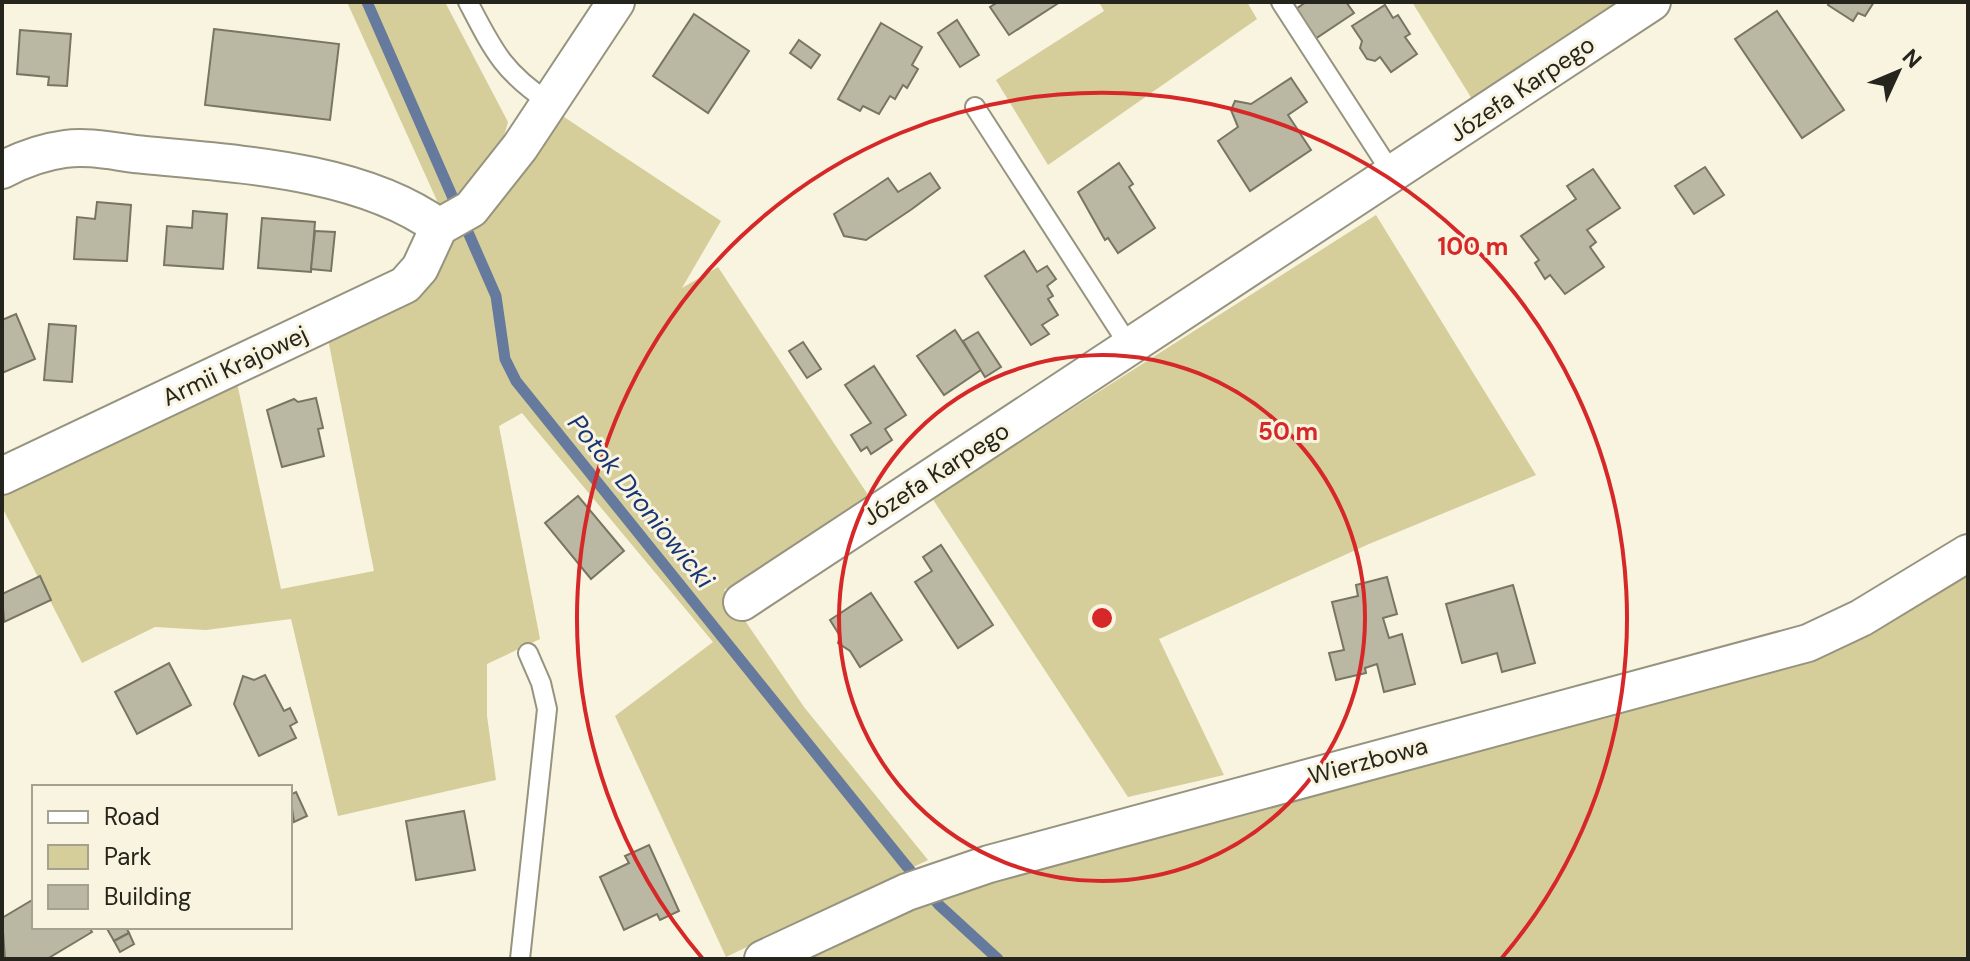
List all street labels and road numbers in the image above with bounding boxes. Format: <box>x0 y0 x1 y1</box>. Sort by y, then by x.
street label: Józefa Karpego <box>1443 28 1601 149</box>
street label: Armii Krajowej <box>157 318 312 413</box>
street label: Józefa Karpego <box>856 415 1015 533</box>
street label: Wierzbowa <box>1305 730 1431 791</box>

